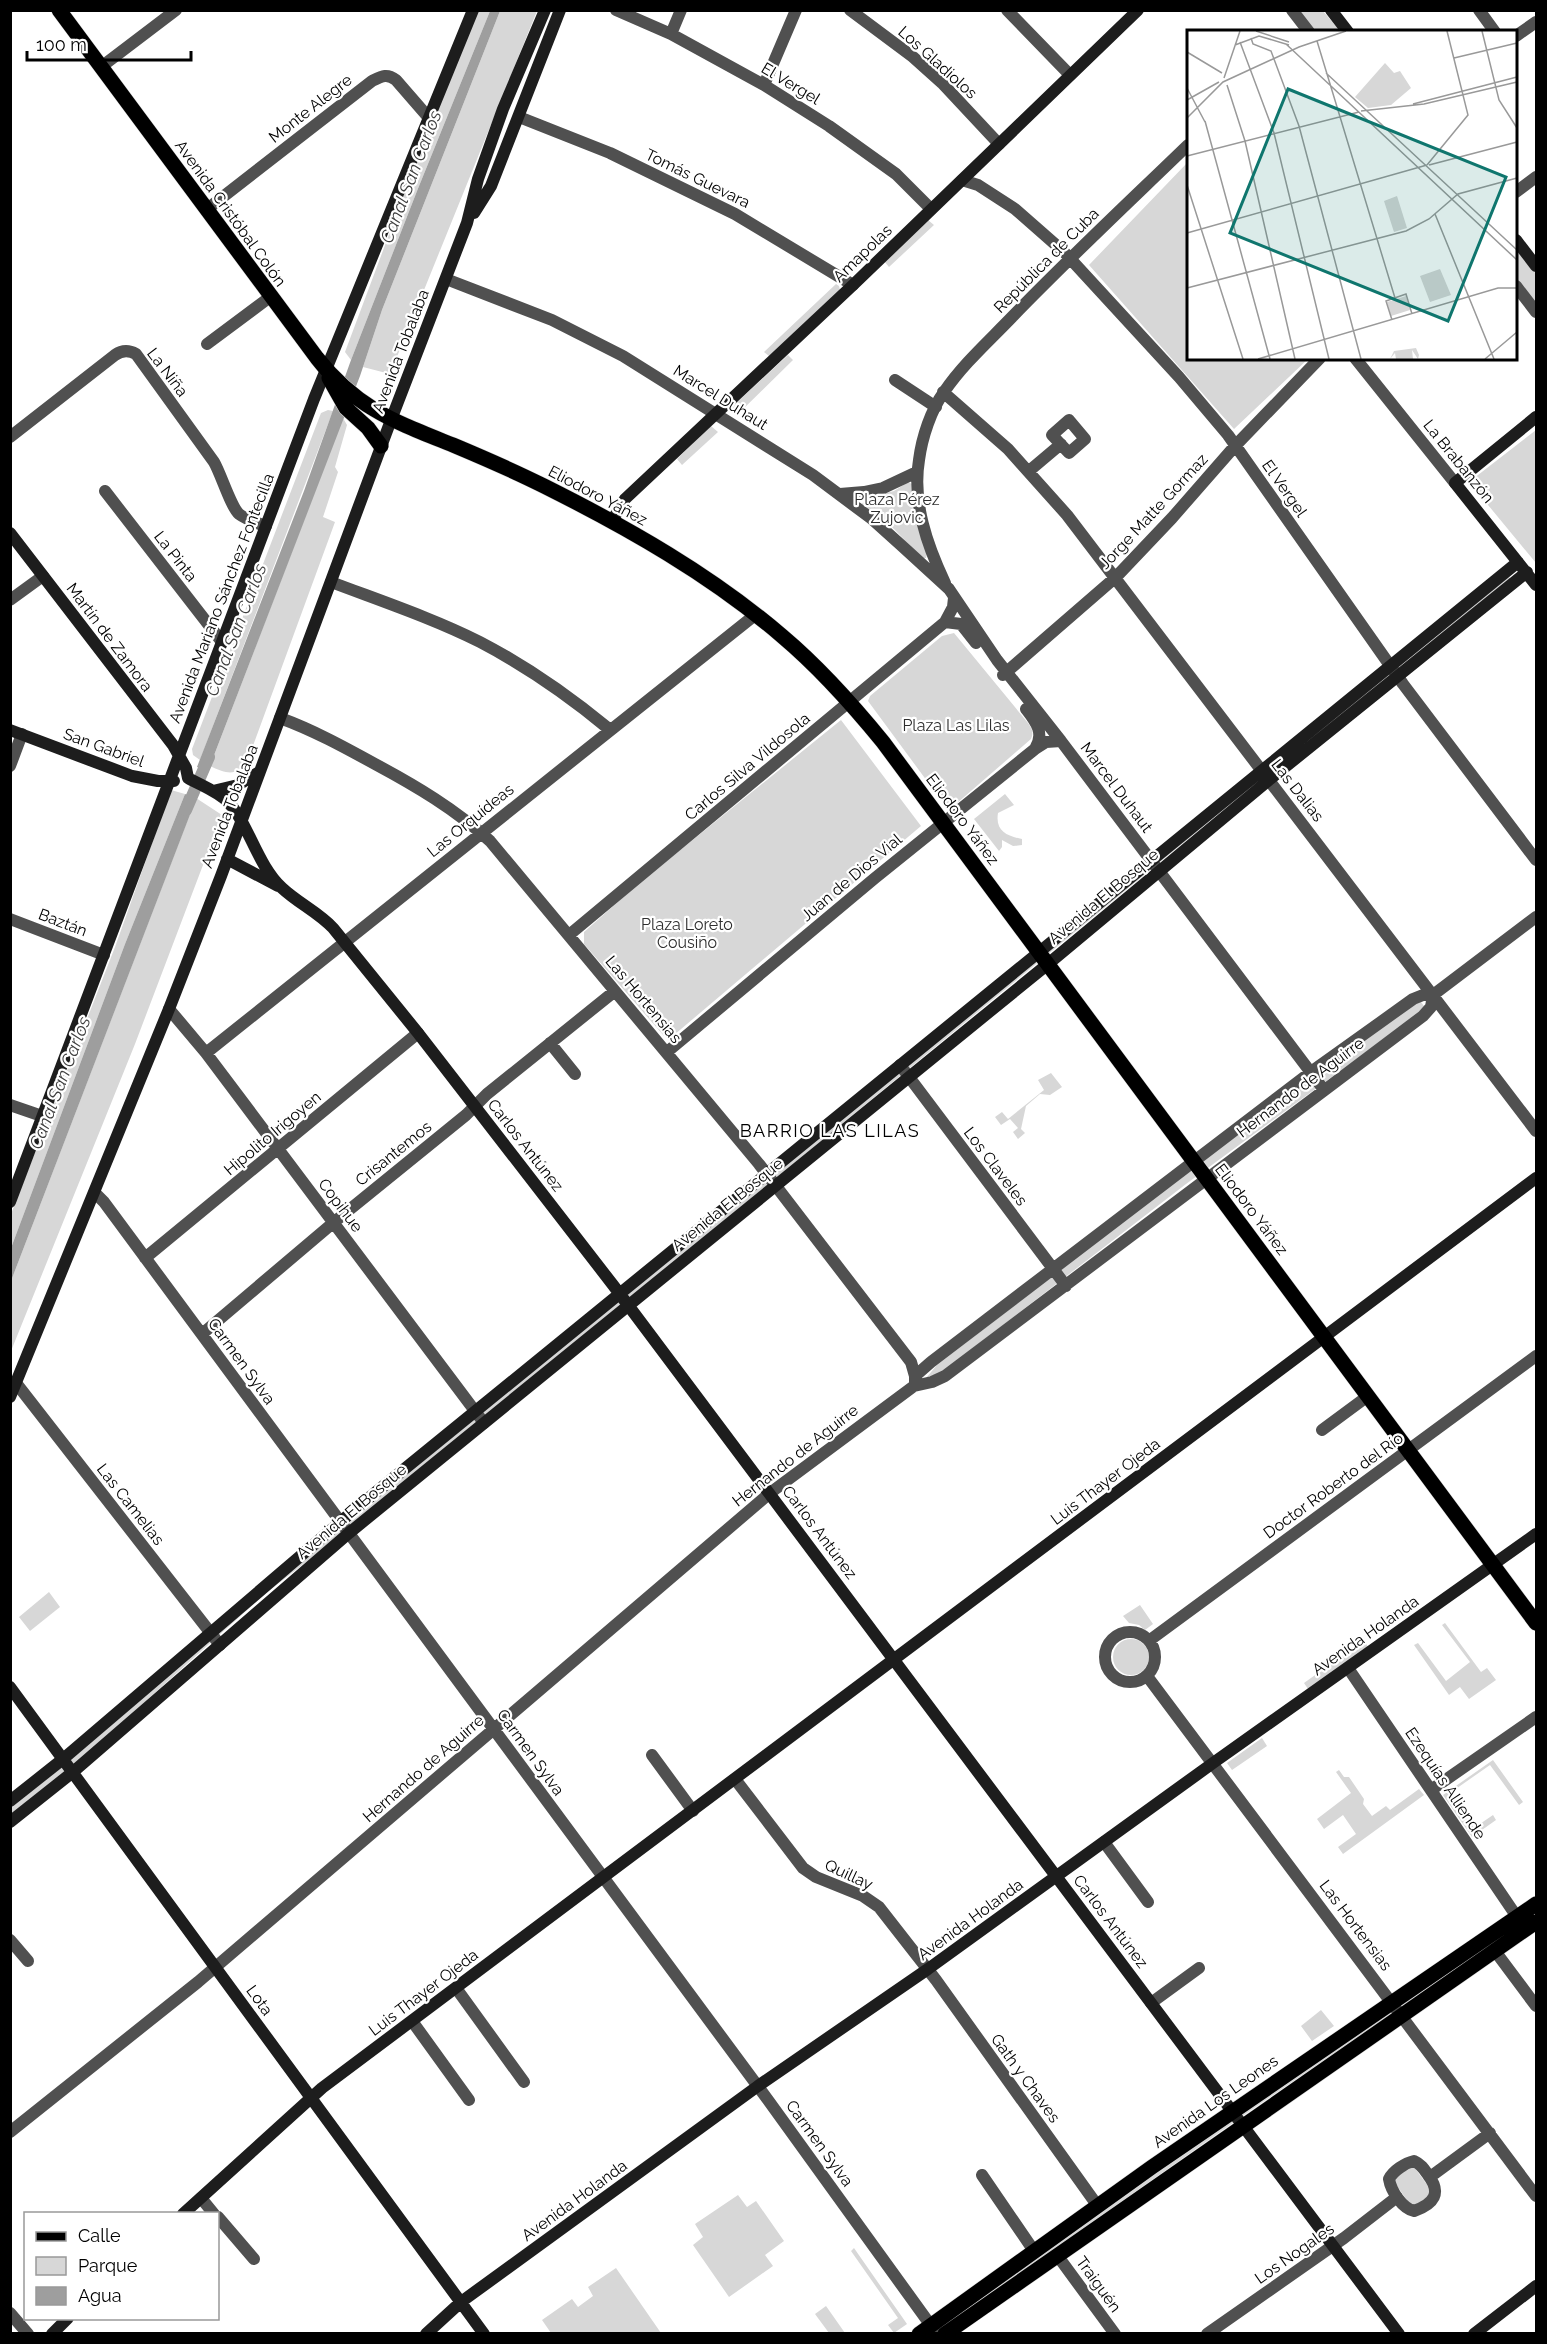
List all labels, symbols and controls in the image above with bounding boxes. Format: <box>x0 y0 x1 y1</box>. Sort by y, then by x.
street label: Los Gladiolos <box>894 22 981 103</box>
scale bar <box>27 24 190 62</box>
inset map <box>1187 30 1517 360</box>
text: 100 m <box>36 34 87 55</box>
street label: El Vergel <box>758 58 824 109</box>
street label: Monte Alegre <box>265 70 356 147</box>
water label: Canal San Carlos <box>376 107 446 246</box>
street label: Avenida Cristóbal Colón <box>171 136 290 290</box>
street label: Tomás Guevara <box>642 145 753 212</box>
street label: República de Cuba <box>990 204 1103 317</box>
street label: Amapolas <box>829 220 896 286</box>
street label: Avenida Tobalaba <box>368 287 433 416</box>
street label: La Niña <box>143 344 192 400</box>
street label: Marcel Duhaut <box>670 361 772 434</box>
street label: La Brabanzón <box>1419 416 1498 507</box>
street label: Jorge Matte Gormaz <box>1095 450 1212 573</box>
street label: El Vergel <box>1258 456 1311 521</box>
street label: Eliodoro Yáñez <box>545 461 651 530</box>
street label: Avenida Mariano Sánchez Fontecilla <box>165 471 278 726</box>
park label: Plaza Pérez Zujovic <box>854 490 940 527</box>
street label: La Pinta <box>150 527 201 585</box>
water label: Canal San Carlos <box>201 560 271 699</box>
street label: Martín de Zamora <box>63 579 157 695</box>
street label: Carlos Silva Vildosola <box>681 709 814 824</box>
park label: Plaza Las Lilas <box>902 716 1010 735</box>
street label: San Gabriel <box>61 724 147 771</box>
street label: Marcel Duhaut <box>1077 738 1157 837</box>
street label: Avenida Tobalaba <box>197 742 262 871</box>
street label: Las Dalias <box>1267 755 1328 826</box>
street label: Eliodoro Yáñez <box>922 770 1003 869</box>
street label: Las Orquídeas <box>423 780 518 861</box>
street label: Juan de Dios Vial <box>797 829 906 925</box>
street label: Avenida El Bosque <box>1044 845 1162 948</box>
street label: Baztán <box>36 905 90 940</box>
park label: Plaza Loreto Cousiño <box>641 915 733 952</box>
street label: Las Hortensias <box>602 952 686 1047</box>
water label: Canal San Carlos <box>25 1013 95 1152</box>
street label: Hernando de Aguirre <box>1233 1033 1368 1141</box>
street label: Hipolito Irigoyen <box>220 1087 325 1179</box>
street label: Carlos Antúnez <box>484 1095 568 1195</box>
street label: Crisantemos <box>351 1117 435 1190</box>
district label: BARRIO LAS LILAS <box>740 1120 920 1141</box>
street label: Los Claveles <box>960 1123 1031 1210</box>
street label: Avenida El Bosque <box>668 1154 787 1255</box>
street label: Eliodoro Yáñez <box>1211 1160 1292 1259</box>
street label: Copihue <box>314 1175 367 1236</box>
street label: Carmen Sylva <box>204 1314 279 1408</box>
street label: Hernando de Aguirre <box>729 1400 862 1510</box>
street label: Doctor Roberto del Río <box>1260 1428 1407 1542</box>
street label: Luis Thayer Ojeda <box>1047 1434 1164 1529</box>
street label: Las Camelias <box>93 1460 168 1549</box>
street label: Avenida El Bosque <box>292 1460 410 1563</box>
street label: Carlos Antúnez <box>778 1482 861 1583</box>
street label: Avenida Holanda <box>1308 1592 1422 1679</box>
street label: Carmen Sylva <box>493 1705 568 1799</box>
street label: Hernando de Aguirre <box>359 1711 488 1826</box>
street label: Ezequías Alliende <box>1401 1724 1490 1843</box>
street label: Quillay <box>822 1855 876 1894</box>
street label: Carlos Antúnez <box>1069 1871 1152 1972</box>
street label: Avenida Holanda <box>914 1875 1027 1964</box>
street label: Las Hortensias <box>1315 1876 1396 1974</box>
street label: Luis Thayer Ojeda <box>365 1945 482 2040</box>
street label: Lota <box>242 1982 277 2019</box>
street label: Gath y Chaves <box>987 2030 1064 2127</box>
street label: Avenida Los Leones <box>1149 2051 1282 2152</box>
street label: Carmen Sylva <box>782 2096 857 2190</box>
street label: Avenida Holanda <box>518 2156 631 2245</box>
legend <box>24 2212 219 2320</box>
street label: Los Nogales <box>1251 2219 1338 2288</box>
text: Calle <box>78 2225 121 2246</box>
street label: Traiguén <box>1072 2253 1125 2316</box>
text: Parque <box>78 2255 138 2276</box>
text: Agua <box>78 2285 122 2306</box>

